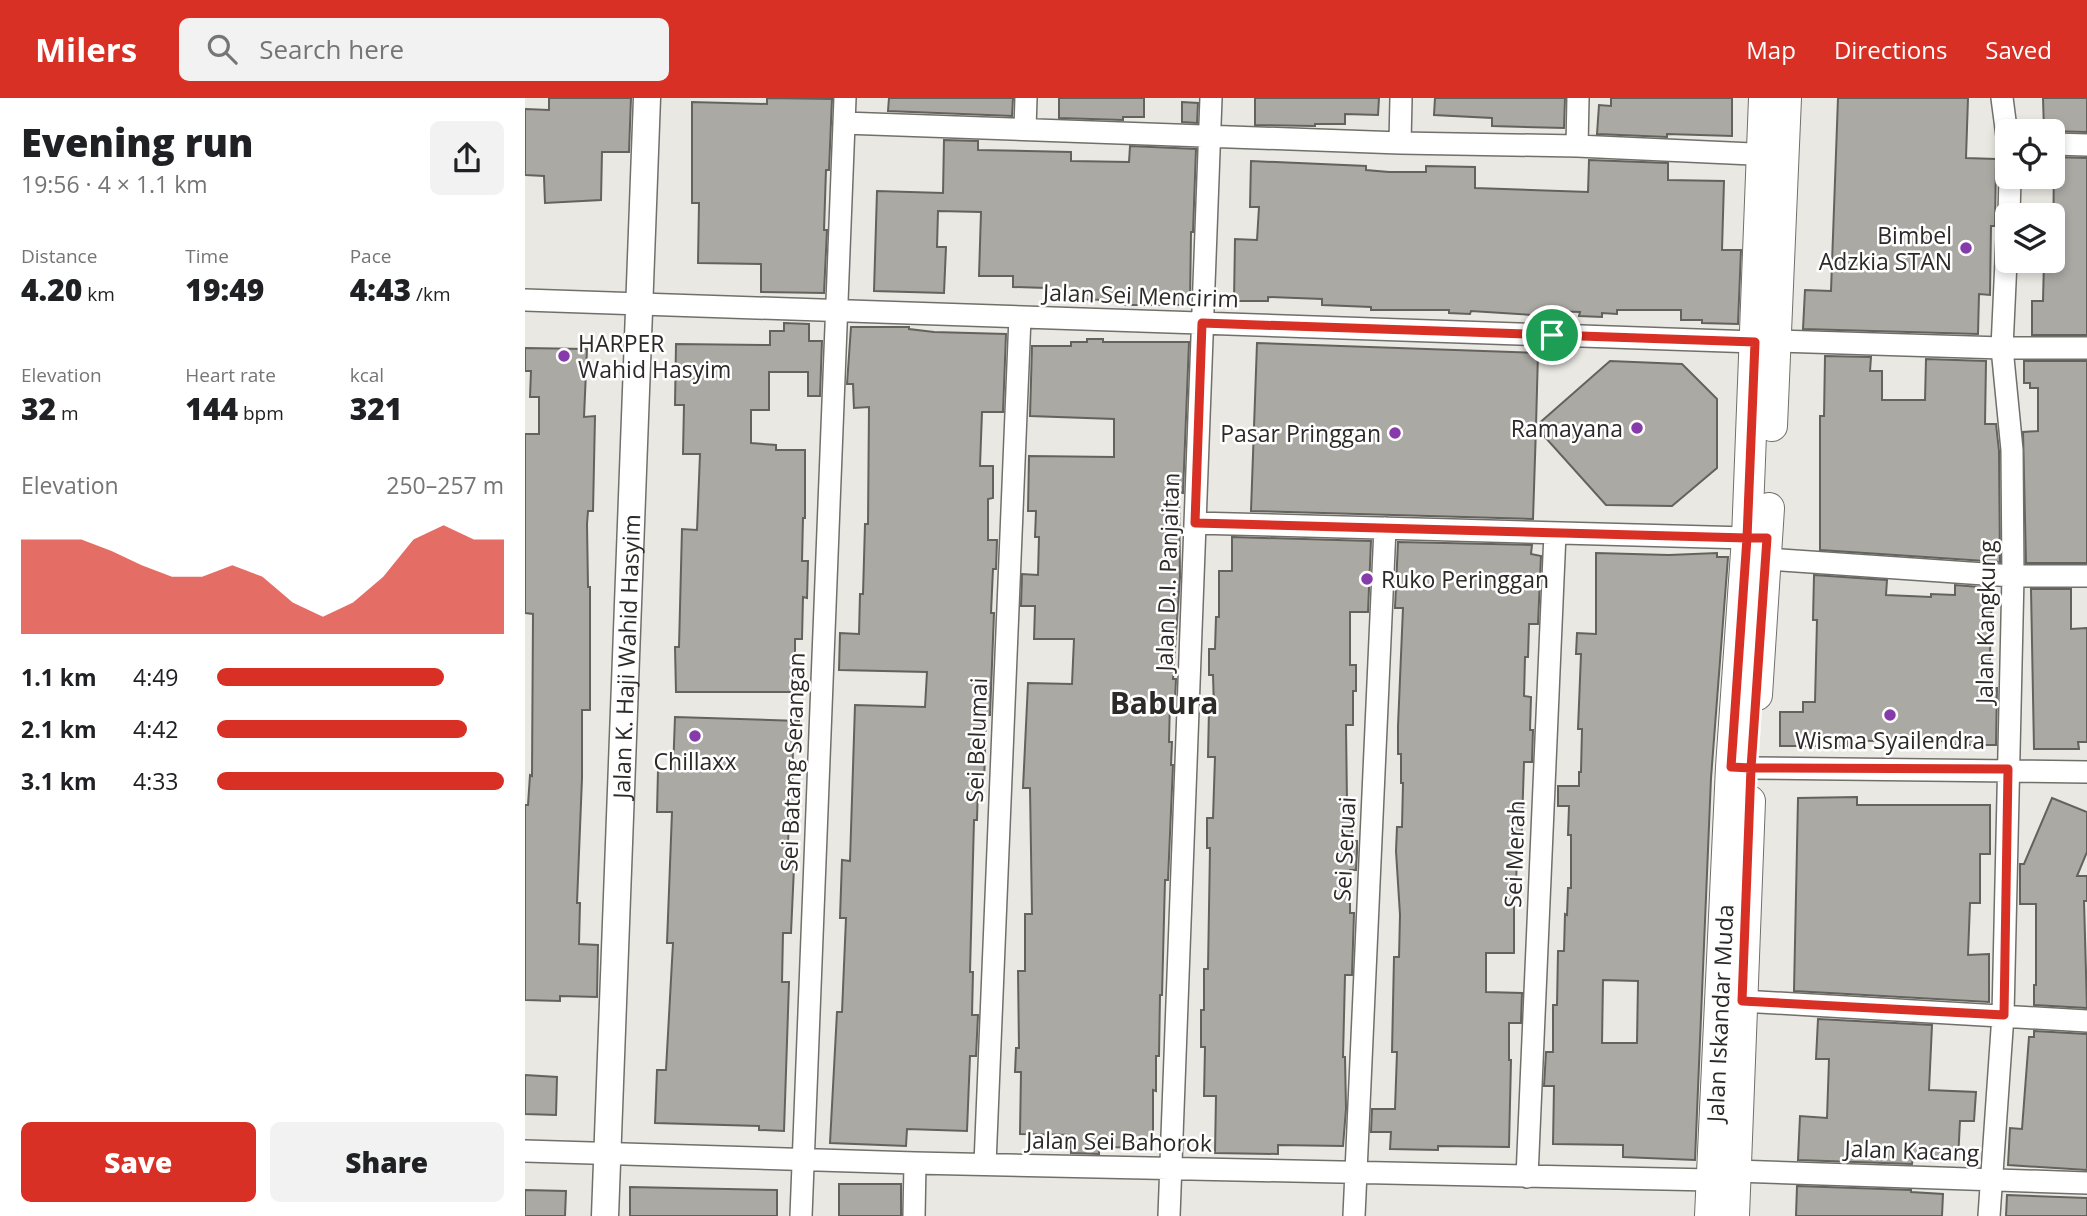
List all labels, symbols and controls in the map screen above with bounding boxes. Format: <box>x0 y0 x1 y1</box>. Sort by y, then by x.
search box <box>179 18 669 81</box>
text: Milers <box>35 27 137 72</box>
icon: search <box>203 30 241 68</box>
text: Search here <box>259 31 404 67</box>
text: Map <box>1746 33 1796 66</box>
text: Directions <box>1834 33 1947 66</box>
text: Saved <box>1985 33 2052 66</box>
text: Evening run <box>21 116 253 168</box>
map controls <box>1995 119 2065 273</box>
button: locate <box>1995 119 2065 189</box>
button: share <box>430 121 504 195</box>
text: 19:56 · 4 × 1.1 km <box>21 168 208 200</box>
button: layers <box>1995 203 2065 273</box>
place label: Bimbel Adzkia STAN <box>1819 219 1952 277</box>
marker: Bimbel Adzkia STAN <box>1958 240 1974 256</box>
text: Distance <box>21 243 97 269</box>
text: Time <box>185 243 229 269</box>
text: Pace <box>350 243 391 269</box>
text: 4.20 <box>21 269 82 310</box>
text: 19:49 <box>185 269 264 310</box>
text: 4:43 <box>350 269 411 310</box>
street label: Jalan Sei Mencirim <box>1041 276 1239 314</box>
text: km <box>82 281 115 307</box>
text: /km <box>411 281 451 307</box>
pin <box>1522 305 1582 365</box>
icon: arrive <box>1533 316 1571 354</box>
place label: HARPER Wahid Hasyim <box>578 327 731 385</box>
marker: HARPER Wahid Hasyim <box>556 348 572 364</box>
text: Elevation <box>21 362 102 388</box>
text: Heart rate <box>185 362 276 388</box>
text: kcal <box>350 362 384 388</box>
text: 32 <box>21 388 56 429</box>
text: 144 <box>185 388 238 429</box>
text: 321 <box>350 388 402 429</box>
text: m <box>56 400 79 426</box>
text: bpm <box>238 400 284 426</box>
place label: Ramayana <box>1511 412 1623 444</box>
place label: Pasar Pringgan <box>1220 417 1381 449</box>
marker: Ramayana <box>1629 420 1645 436</box>
marker: Pasar Pringgan <box>1387 425 1403 441</box>
text: Elevation <box>21 469 119 501</box>
text: 250–257 m <box>386 469 504 501</box>
street label: Jalan D.I. Panjaitan <box>1147 472 1186 674</box>
street label: Jalan K. Haji Wahid Hasyim <box>605 514 647 801</box>
street label: Jalan Kangkung <box>1968 539 2002 706</box>
place label: Ruko Peringgan <box>1381 563 1549 595</box>
marker: Ruko Peringgan <box>1359 571 1375 587</box>
street label: Sei Batang Serangan <box>772 652 812 872</box>
text: 1.1 km <box>21 661 97 693</box>
text: 4:49 <box>133 661 179 693</box>
street label: Sei Belumai <box>958 677 994 803</box>
district label: Babura <box>1110 682 1218 723</box>
marker: Wisma Syailendra <box>1882 707 1898 723</box>
text: 2.1 km <box>21 713 97 745</box>
text: 4:42 <box>133 713 179 745</box>
place label: Wisma Syailendra <box>1795 724 1985 756</box>
marker: Chillaxx <box>687 728 703 744</box>
place label: Chillaxx <box>654 745 736 777</box>
text: 3.1 km <box>21 765 97 797</box>
text: 4:33 <box>133 765 179 797</box>
street label: Sei Seruai <box>1325 796 1363 902</box>
street label: Sei Merah <box>1496 800 1532 908</box>
street label: Jalan Iskandar Muda <box>1698 904 1741 1125</box>
button: Save <box>21 1122 256 1202</box>
button: Share <box>270 1122 504 1202</box>
street label: Jalan Sei Bahorok <box>1024 1123 1212 1159</box>
street label: Jalan Kacang <box>1842 1132 1980 1168</box>

